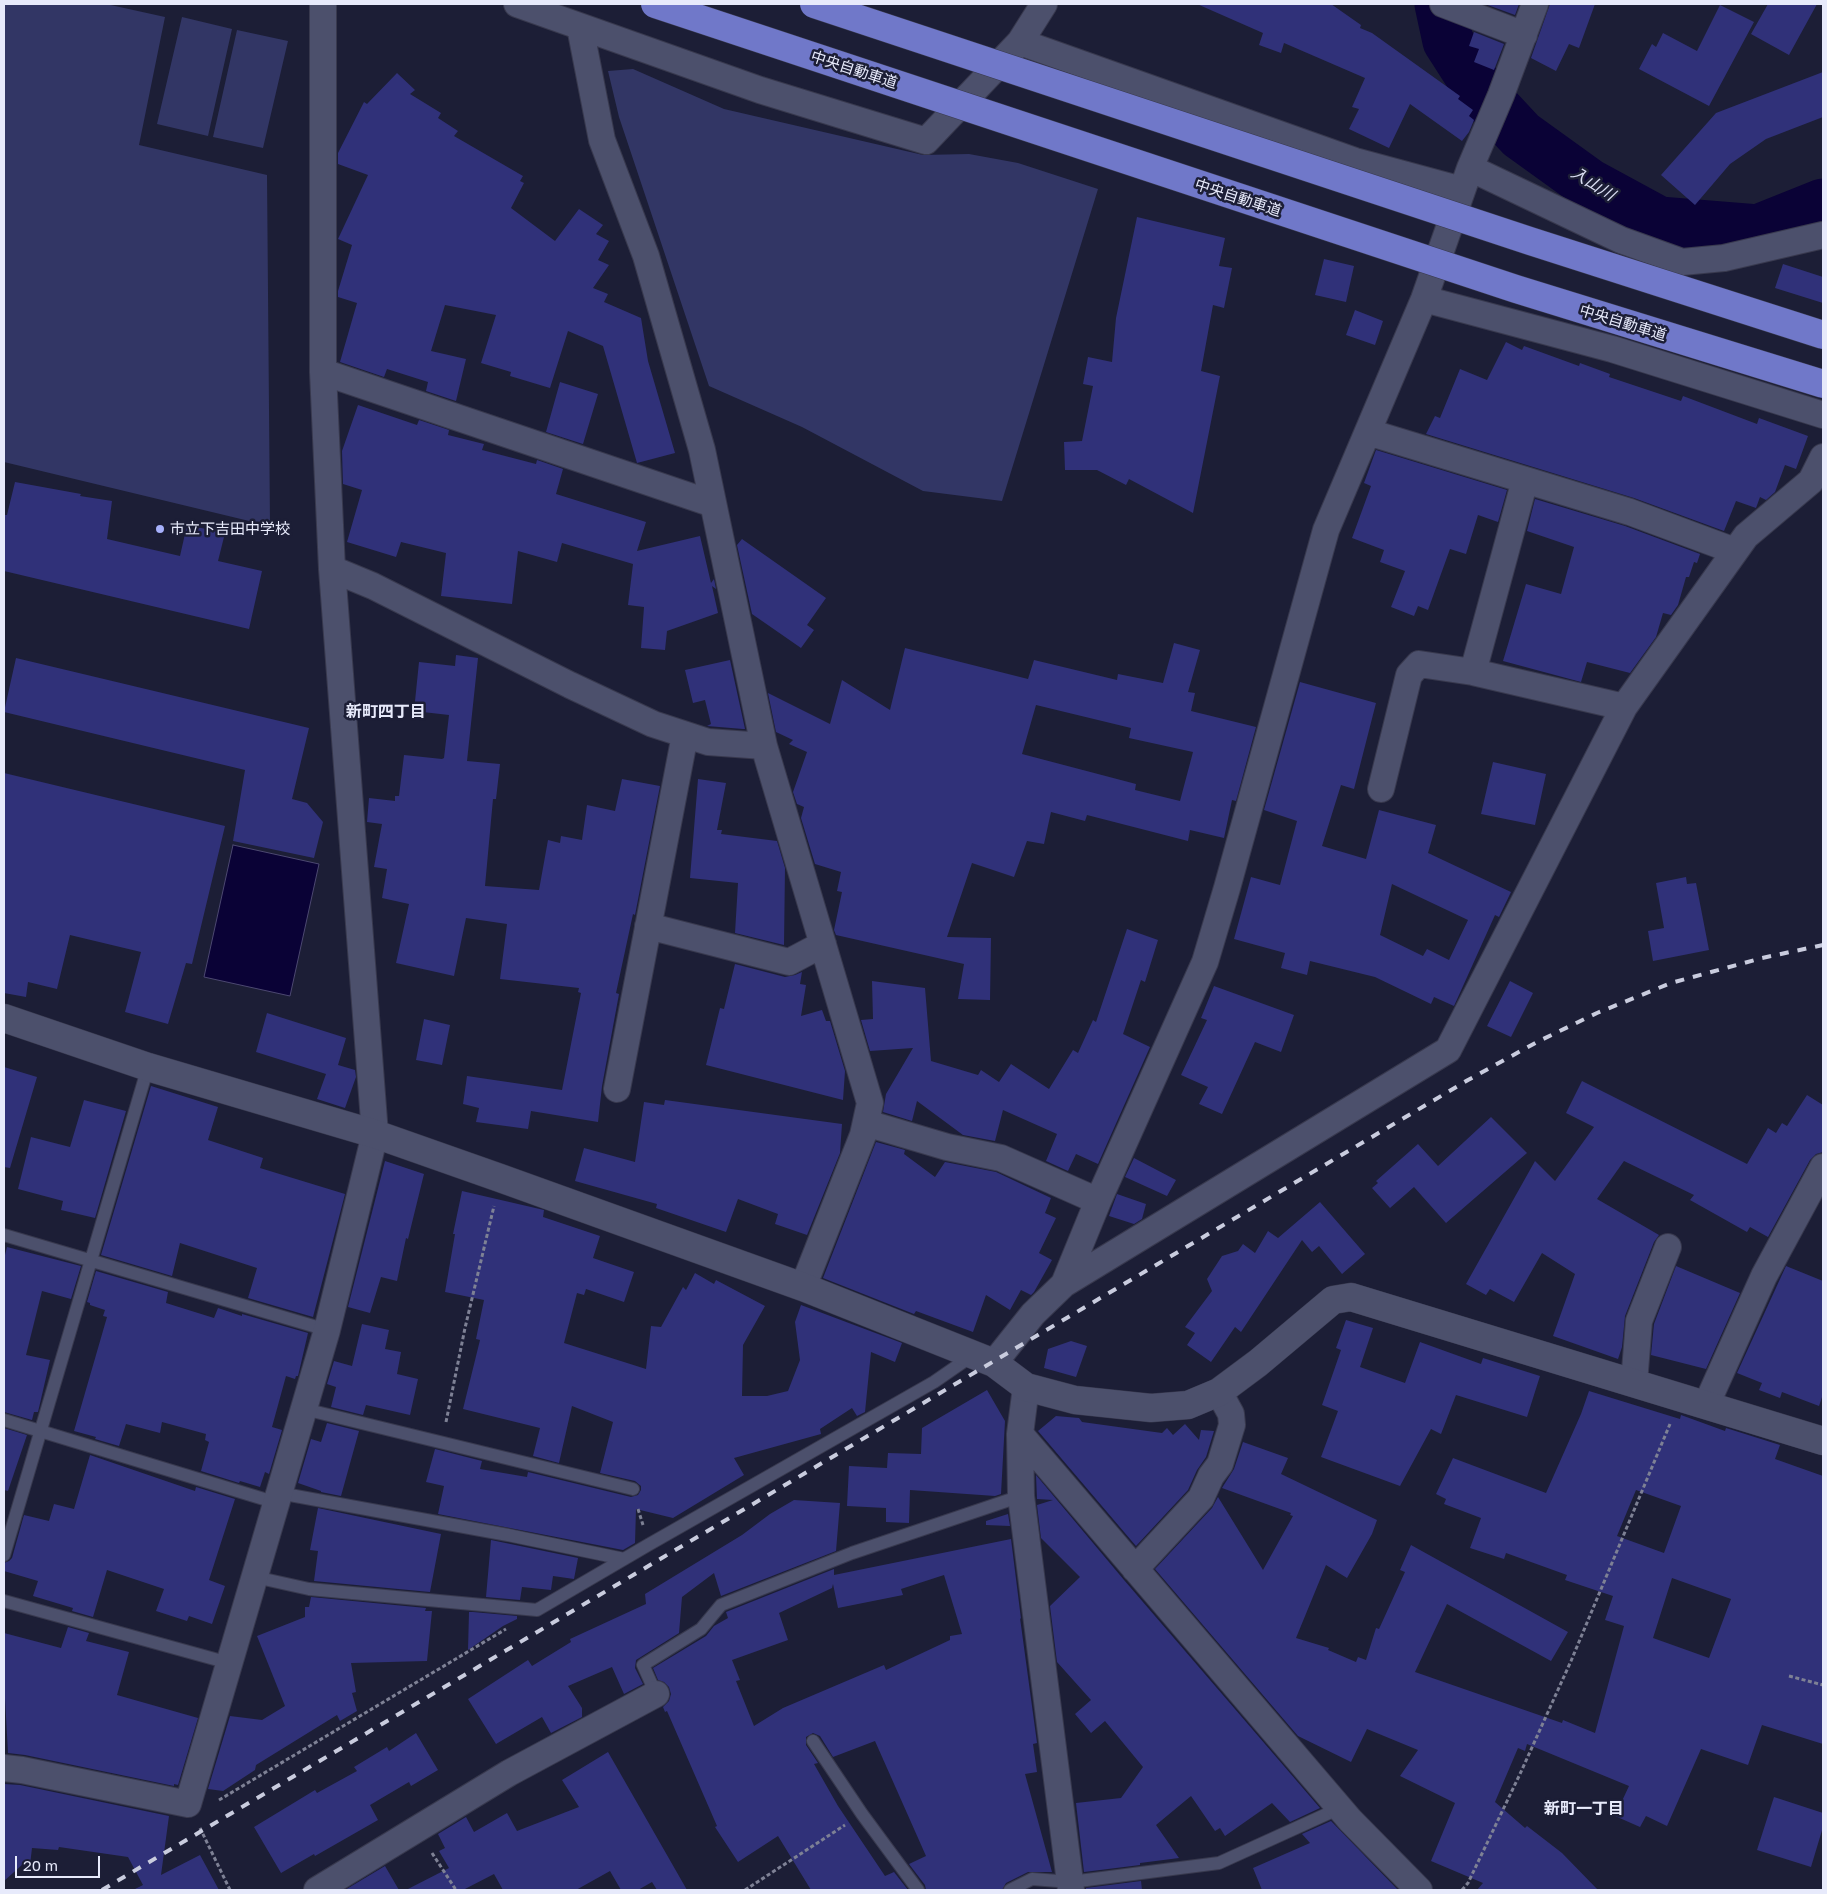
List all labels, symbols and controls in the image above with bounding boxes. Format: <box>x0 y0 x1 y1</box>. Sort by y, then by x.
street label: 中央自動車道 <box>808 48 900 92</box>
water label: 入山川 <box>1568 163 1618 205</box>
street label: 中央自動車道 <box>1192 176 1284 220</box>
street label: 中央自動車道 <box>1577 301 1669 345</box>
place label: 市立下吉田中学校 <box>170 520 290 538</box>
marker: 市立下吉田中学校 <box>154 523 166 535</box>
district label: 新町四丁目 <box>346 702 426 722</box>
district label: 新町一丁目 <box>1544 1799 1624 1819</box>
scale bar <box>18 1846 102 1878</box>
text: 20 m <box>23 1856 58 1874</box>

